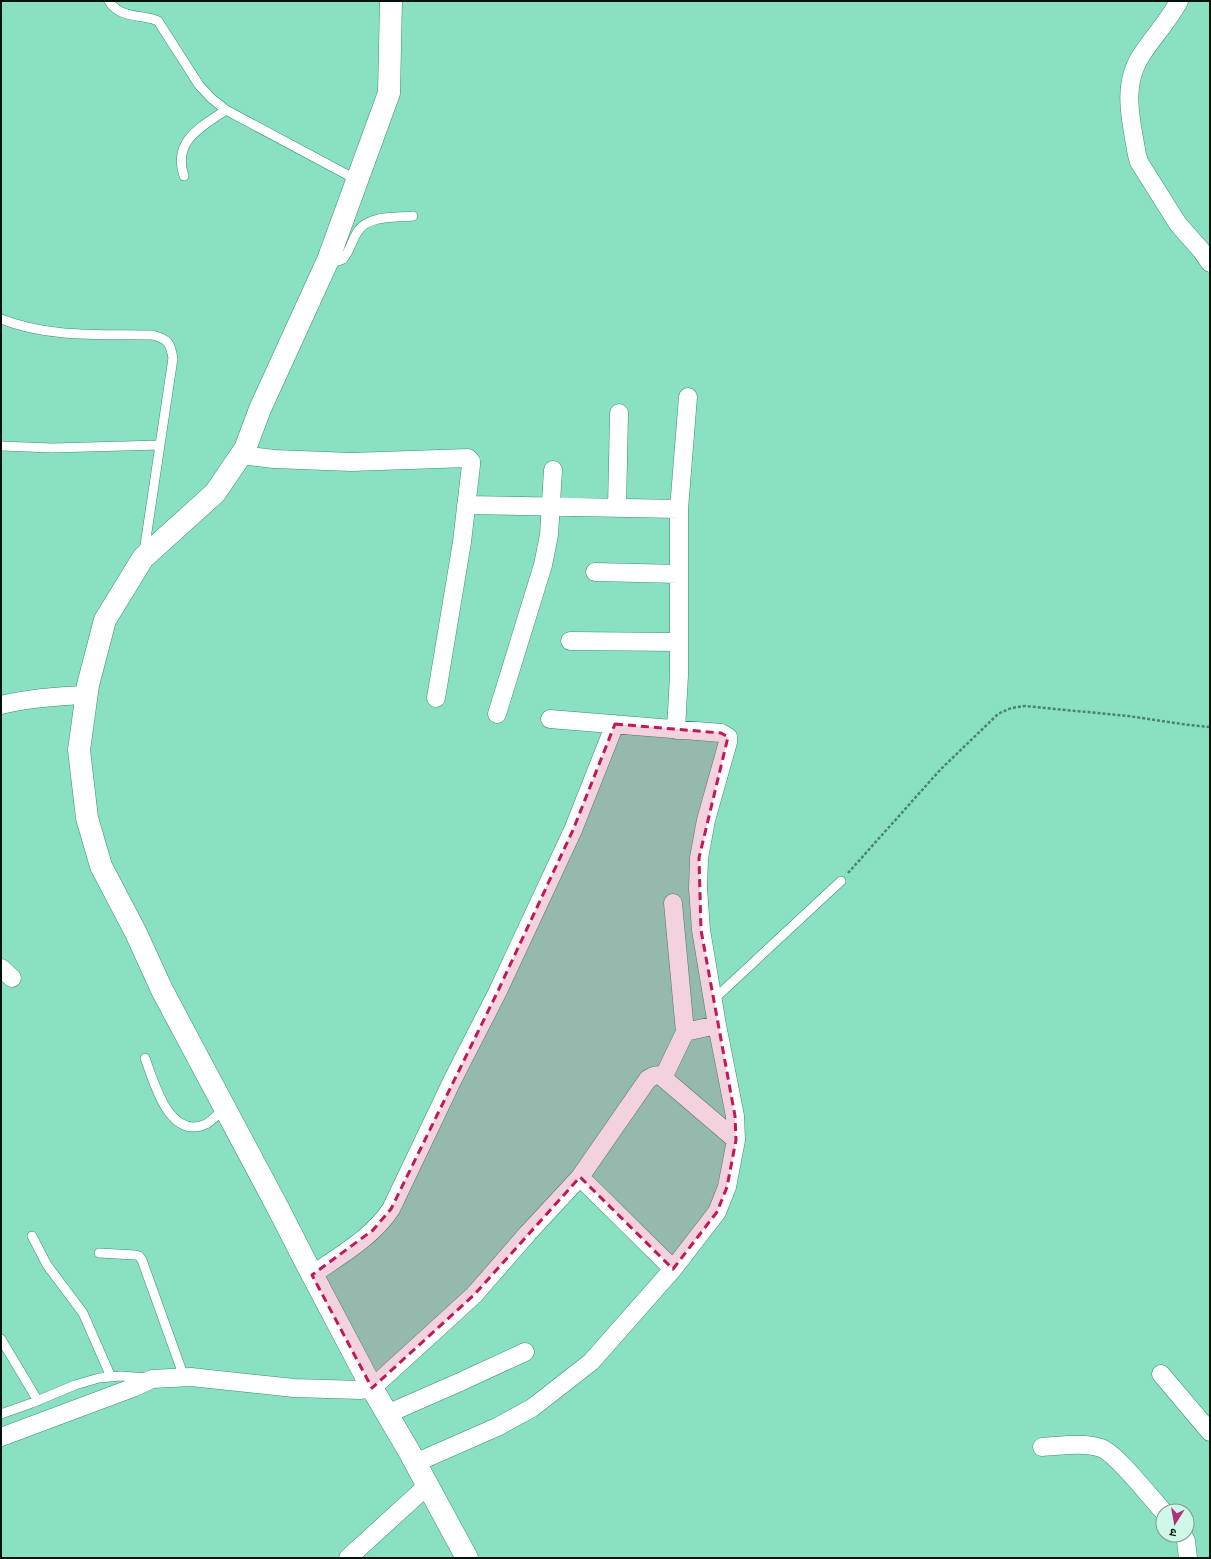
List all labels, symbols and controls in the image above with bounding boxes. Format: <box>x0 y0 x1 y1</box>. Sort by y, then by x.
north arrow <box>1155 1503 1195 1543</box>
text: उ <box>1168 1525 1178 1539</box>

